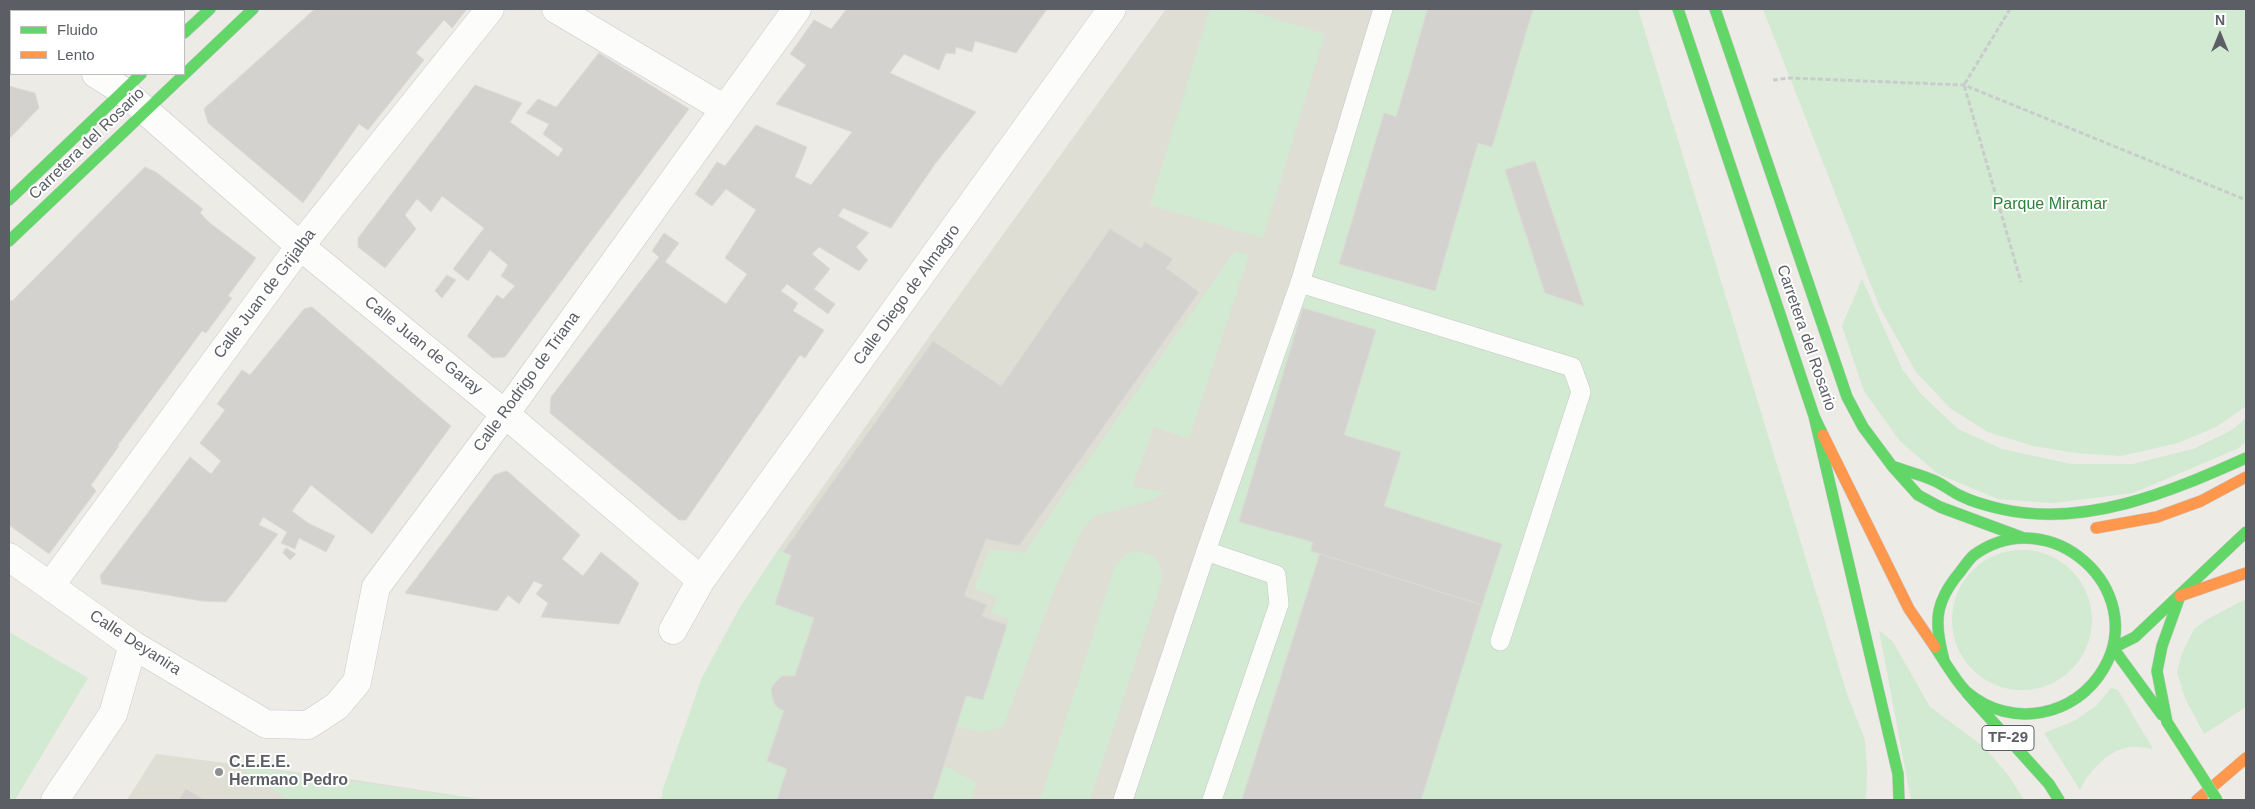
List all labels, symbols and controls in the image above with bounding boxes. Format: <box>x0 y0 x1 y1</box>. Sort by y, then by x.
legend <box>10 10 185 75</box>
north arrow <box>2195 10 2245 60</box>
text: N <box>2215 12 2225 28</box>
text: Fluido <box>57 21 98 38</box>
text: Lento <box>57 46 95 63</box>
street label: Carretera del Rosario <box>25 84 149 204</box>
park label: Parque Miramar <box>1993 195 2107 215</box>
street label: Calle Diego de Almagro <box>850 221 964 369</box>
street label: Calle Juan de Grijalba <box>210 225 320 363</box>
street label: Carretera del Rosario <box>1772 263 1840 413</box>
street label: Calle Juan de Garay <box>360 293 486 399</box>
street label: Calle Rodrigo de Triana <box>470 308 584 456</box>
street label: Calle Deyanira <box>86 606 184 680</box>
road number: TF-29 <box>1982 726 2034 750</box>
place label: C.E.E.E. Hermano Pedro <box>229 753 348 791</box>
marker: C.E.E.E. Hermano Pedro <box>213 766 225 778</box>

